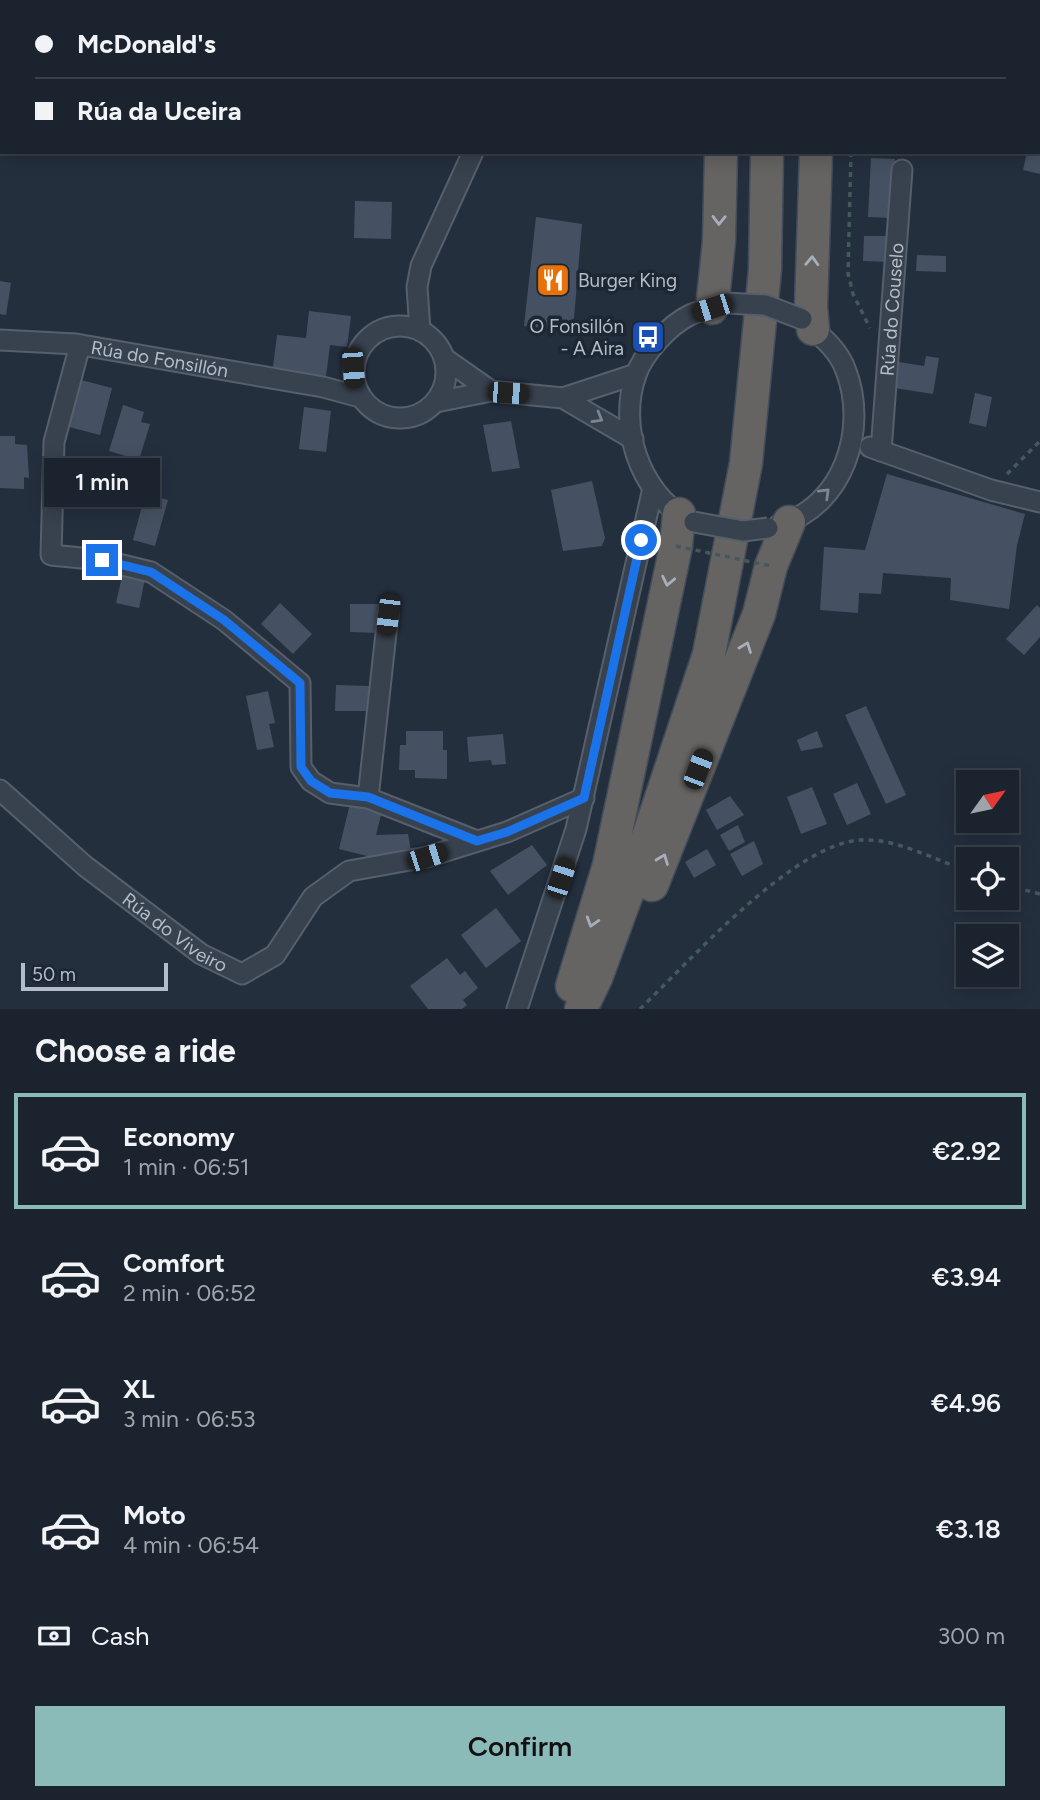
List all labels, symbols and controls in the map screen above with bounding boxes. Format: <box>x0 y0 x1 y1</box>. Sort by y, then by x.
text: McDonald's <box>77 28 216 60</box>
text: Rúa da Uceira <box>77 95 242 127</box>
one-way arrow <box>712 215 727 226</box>
street label: Rúa do Couselo <box>876 242 909 377</box>
one-way arrow <box>805 255 820 266</box>
restaurant icon: Burger King <box>534 261 572 299</box>
place label: Burger King <box>578 269 677 292</box>
car <box>689 292 736 324</box>
place label: O Fonsillón - A Aira <box>529 315 624 360</box>
bus stop icon: O Fonsillón - A Aira <box>629 318 667 356</box>
street label: Rúa do Fonsillón <box>89 336 230 382</box>
car <box>342 346 365 390</box>
car <box>487 381 530 405</box>
one-way arrow <box>591 410 603 423</box>
callout: 1 min <box>44 458 160 508</box>
text: 1 min <box>75 468 129 496</box>
one-way arrow <box>817 489 830 502</box>
route start <box>625 524 657 556</box>
route end <box>86 544 118 576</box>
one-way arrow <box>662 575 677 587</box>
car <box>376 593 401 637</box>
one-way arrow <box>738 641 752 653</box>
car <box>681 746 716 792</box>
north arrow <box>956 770 1018 833</box>
map controls <box>956 770 1019 987</box>
car <box>404 841 451 873</box>
button: locate <box>956 847 1019 910</box>
one-way arrow <box>655 853 669 865</box>
car <box>545 855 578 901</box>
street label: Rúa do Viveiro <box>118 888 231 977</box>
one-way arrow <box>585 916 600 928</box>
button: layers <box>956 924 1019 987</box>
scale bar <box>21 960 168 992</box>
text: 50 m <box>32 963 76 986</box>
text: Choose a ride <box>35 1032 236 1070</box>
icon: car <box>39 1120 102 1183</box>
text: Economy <box>123 1121 235 1153</box>
text: €2.92 <box>933 1135 1001 1167</box>
text: 1 min · 06:51 <box>123 1153 249 1181</box>
icon: car <box>39 1246 102 1309</box>
text: Comfort <box>123 1247 225 1279</box>
text: €3.94 <box>932 1261 1001 1293</box>
text: 2 min · 06:52 <box>123 1279 256 1307</box>
icon: car <box>39 1372 102 1435</box>
text: XL <box>123 1373 155 1405</box>
text: €4.96 <box>931 1387 1001 1419</box>
text: 3 min · 06:53 <box>123 1405 255 1433</box>
icon: car <box>39 1498 102 1561</box>
text: Moto <box>123 1499 186 1531</box>
text: €3.18 <box>936 1513 1001 1545</box>
text: 4 min · 06:54 <box>123 1531 259 1559</box>
icon: cash <box>35 1617 73 1655</box>
text: Cash <box>91 1620 150 1652</box>
text: 300 m <box>938 1622 1005 1650</box>
button: Confirm <box>35 1706 1005 1786</box>

